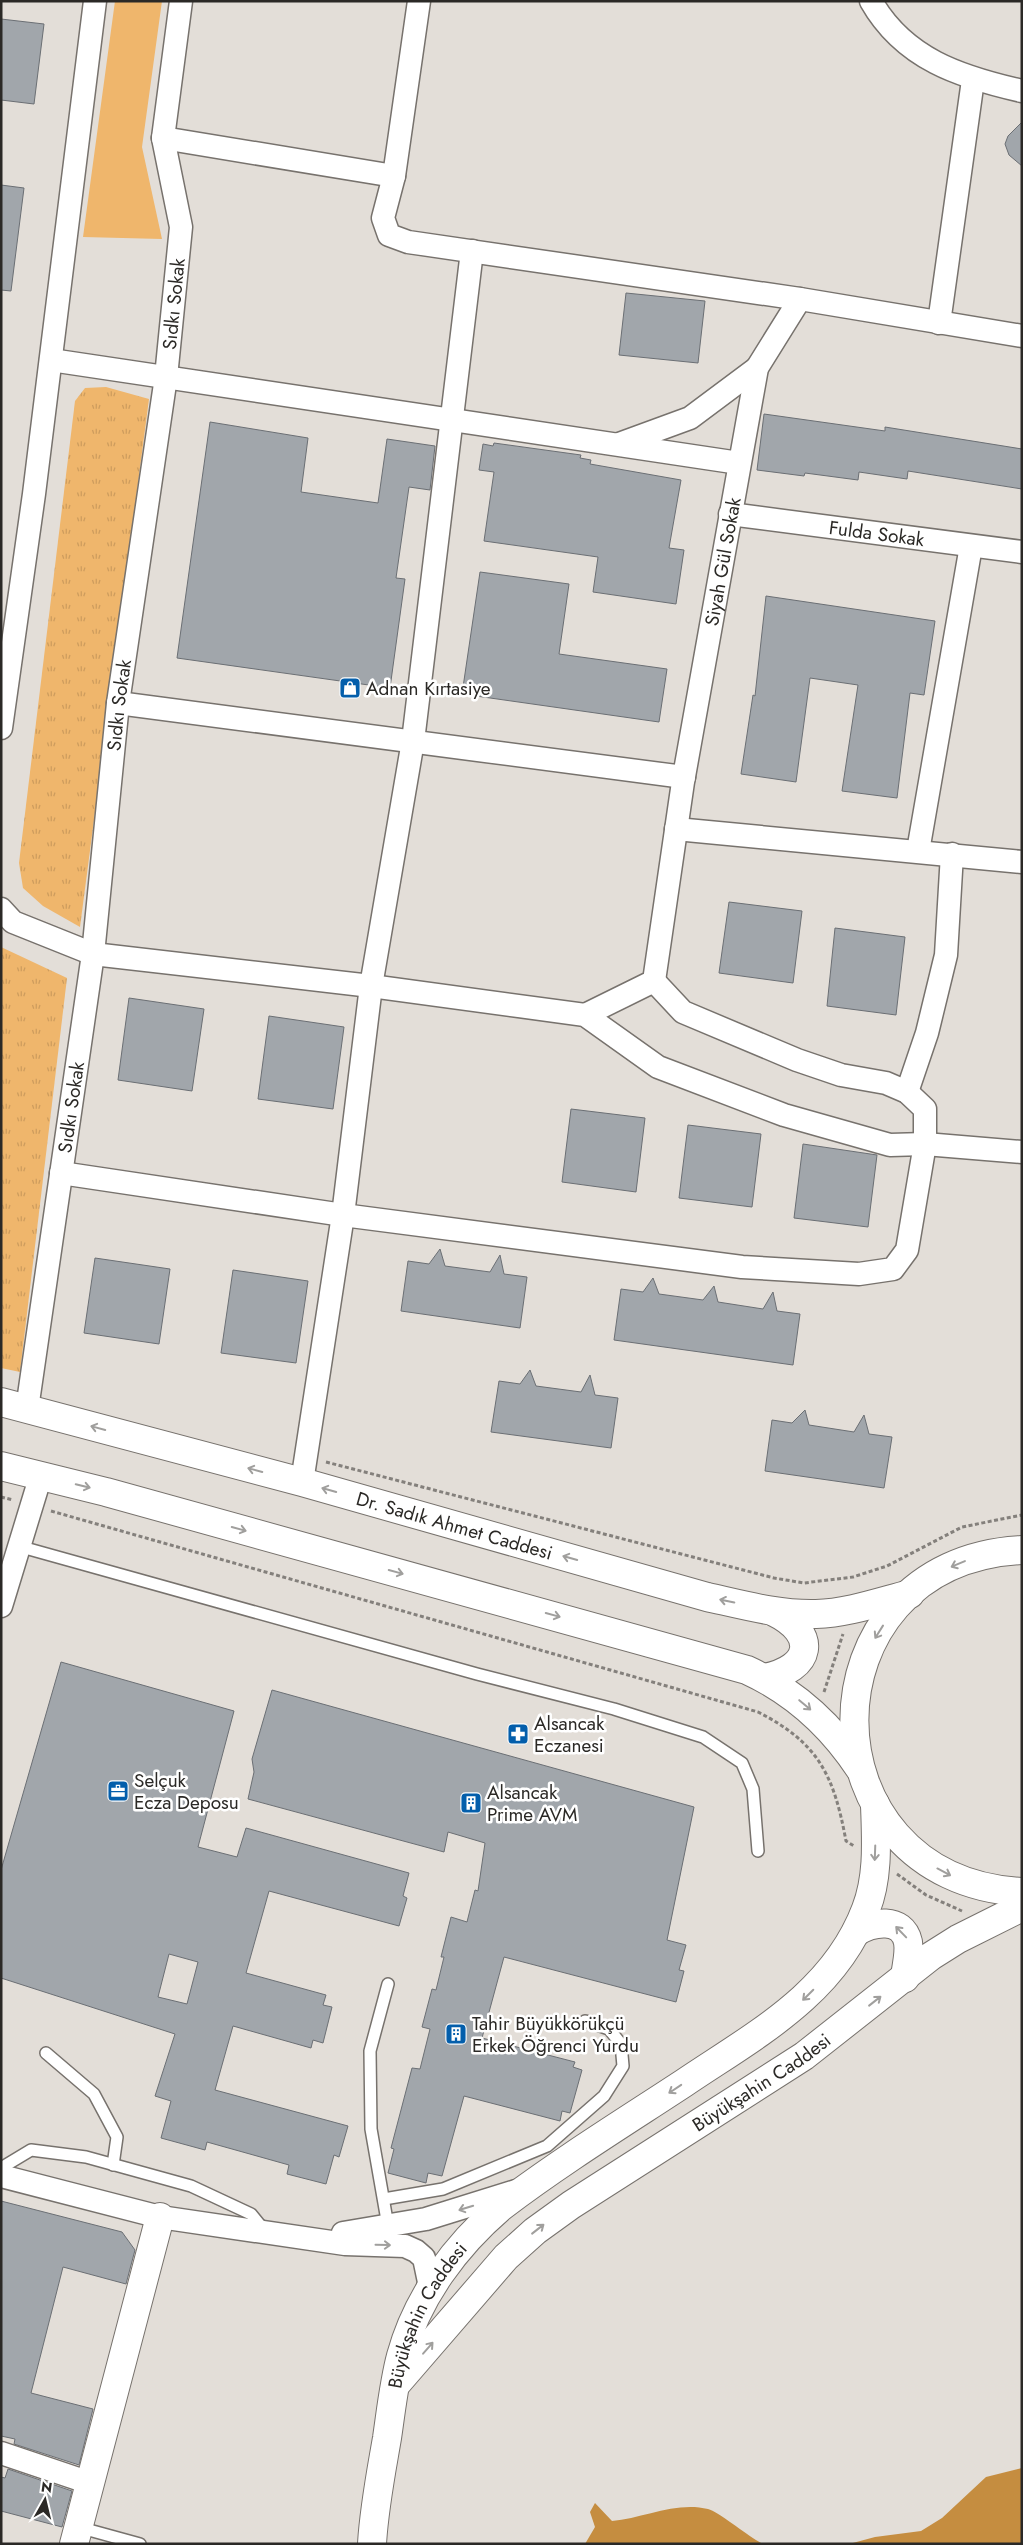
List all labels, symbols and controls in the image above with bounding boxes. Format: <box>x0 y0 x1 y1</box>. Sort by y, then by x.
street label: Sıdkı Sokak <box>155 256 191 351</box>
street label: Siyah Gül Sokak <box>698 495 747 628</box>
street label: Fulda Sokak <box>827 514 927 553</box>
street label: Sıdkı Sokak <box>100 657 138 752</box>
place label: Adnan Kırtasiye <box>366 675 491 702</box>
shop icon: Adnan Kırtasiye <box>338 676 362 700</box>
street label: Sıdkı Sokak <box>51 1059 91 1155</box>
one-way arrow <box>91 1423 107 1432</box>
one-way arrow <box>248 1464 264 1474</box>
one-way arrow <box>74 1482 90 1491</box>
one-way arrow <box>322 1484 338 1494</box>
street label: Dr. Sadık Ahmet Caddesi <box>353 1485 556 1566</box>
one-way arrow <box>231 1524 247 1534</box>
one-way arrow <box>562 1553 578 1562</box>
one-way arrow <box>950 1560 965 1569</box>
one-way arrow <box>388 1567 404 1577</box>
one-way arrow <box>719 1596 735 1605</box>
one-way arrow <box>544 1611 560 1620</box>
one-way arrow <box>873 1624 883 1638</box>
one-way arrow <box>798 1699 811 1711</box>
place label: Alsancak Eczanesi <box>534 1710 605 1759</box>
pharmacy icon: Alsancak Eczanesi <box>506 1722 530 1746</box>
place label: Selçuk Ecza Deposu <box>134 1767 239 1816</box>
office icon: Selçuk Ecza Deposu <box>106 1779 130 1803</box>
place label: Alsancak Prime AVM <box>487 1779 577 1828</box>
building icon: Alsancak Prime AVM <box>459 1791 483 1815</box>
one-way arrow <box>871 1844 880 1860</box>
one-way arrow <box>937 1867 951 1877</box>
one-way arrow <box>895 1926 907 1939</box>
one-way arrow <box>802 1989 814 2002</box>
one-way arrow <box>868 1996 882 2006</box>
place label: Tahir Büyükkörükçü Erkek Öğrenci Yurdu <box>472 2010 639 2059</box>
building icon: Tahir Büyükkörükçü Erkek Öğrenci Yurdu <box>444 2022 468 2046</box>
street label: Büyükşahin Caddesi <box>687 2027 836 2138</box>
one-way arrow <box>668 2083 682 2094</box>
one-way arrow <box>459 2203 475 2213</box>
one-way arrow <box>531 2224 544 2235</box>
street label: Büyükşahin Caddesi <box>381 2236 473 2390</box>
one-way arrow <box>374 2240 391 2250</box>
one-way arrow <box>422 2342 433 2355</box>
north arrow <box>20 2475 70 2525</box>
text: N <box>40 2476 54 2498</box>

